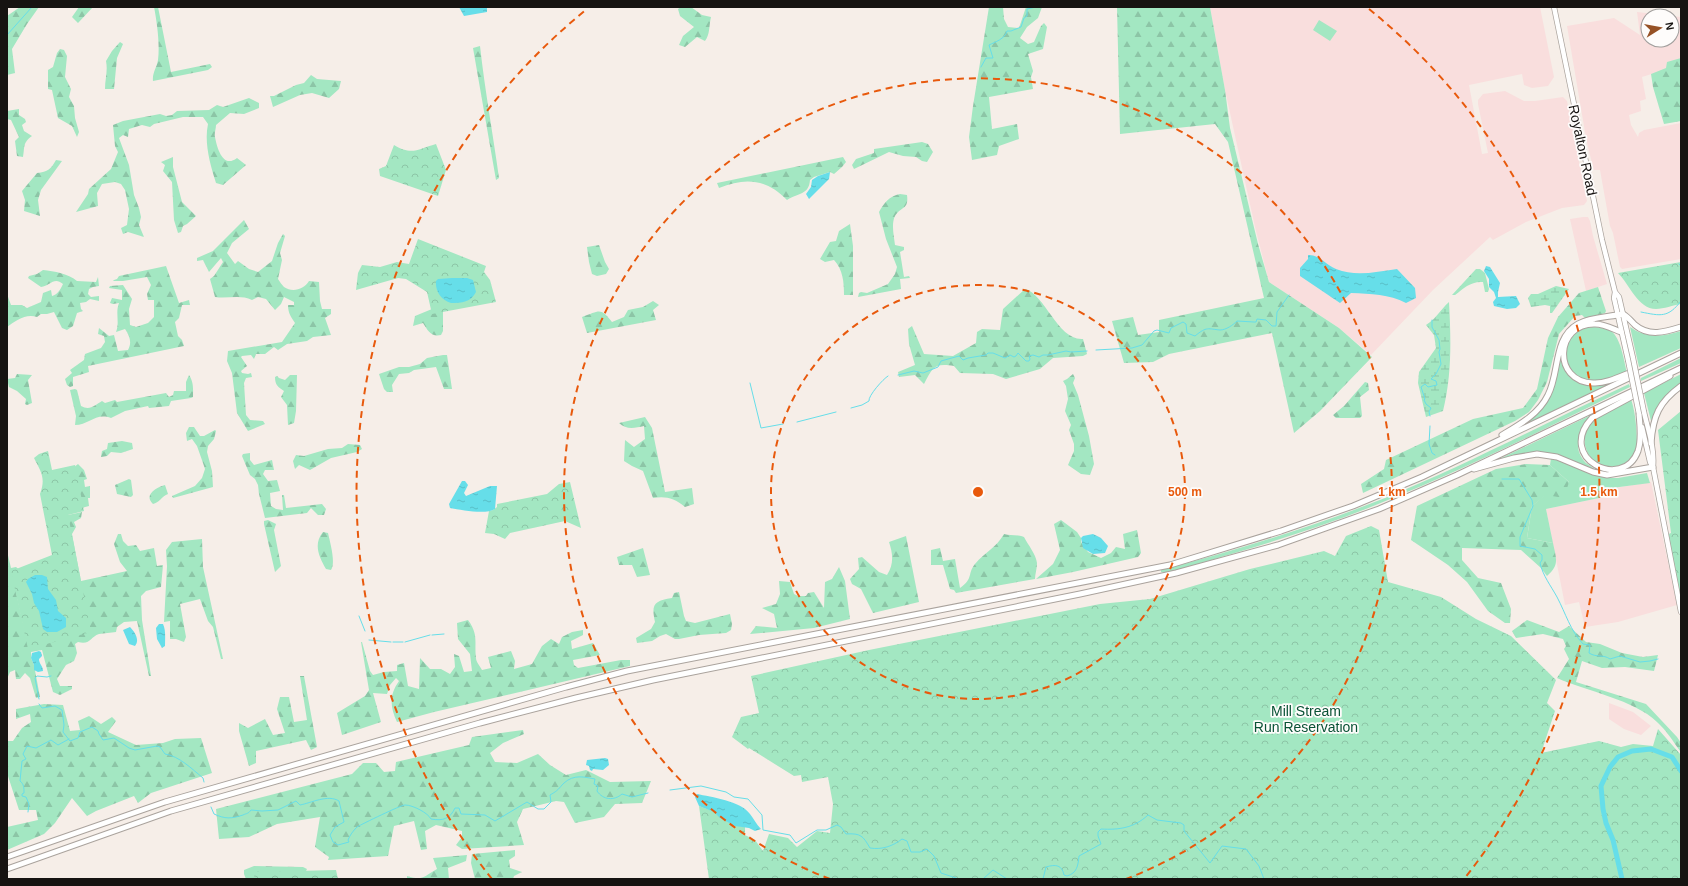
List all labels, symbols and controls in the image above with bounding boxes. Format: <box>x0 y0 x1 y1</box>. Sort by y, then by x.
north arrow <box>1640 8 1680 48</box>
text: N <box>1663 21 1676 31</box>
street label: Royalton Road <box>1566 103 1600 197</box>
centre of rings <box>971 485 985 499</box>
text: 500 m <box>1168 485 1202 499</box>
text: 1 km <box>1378 485 1406 499</box>
text: 1.5 km <box>1580 485 1618 499</box>
park label: Mill Stream Run Reservation <box>1254 703 1358 735</box>

